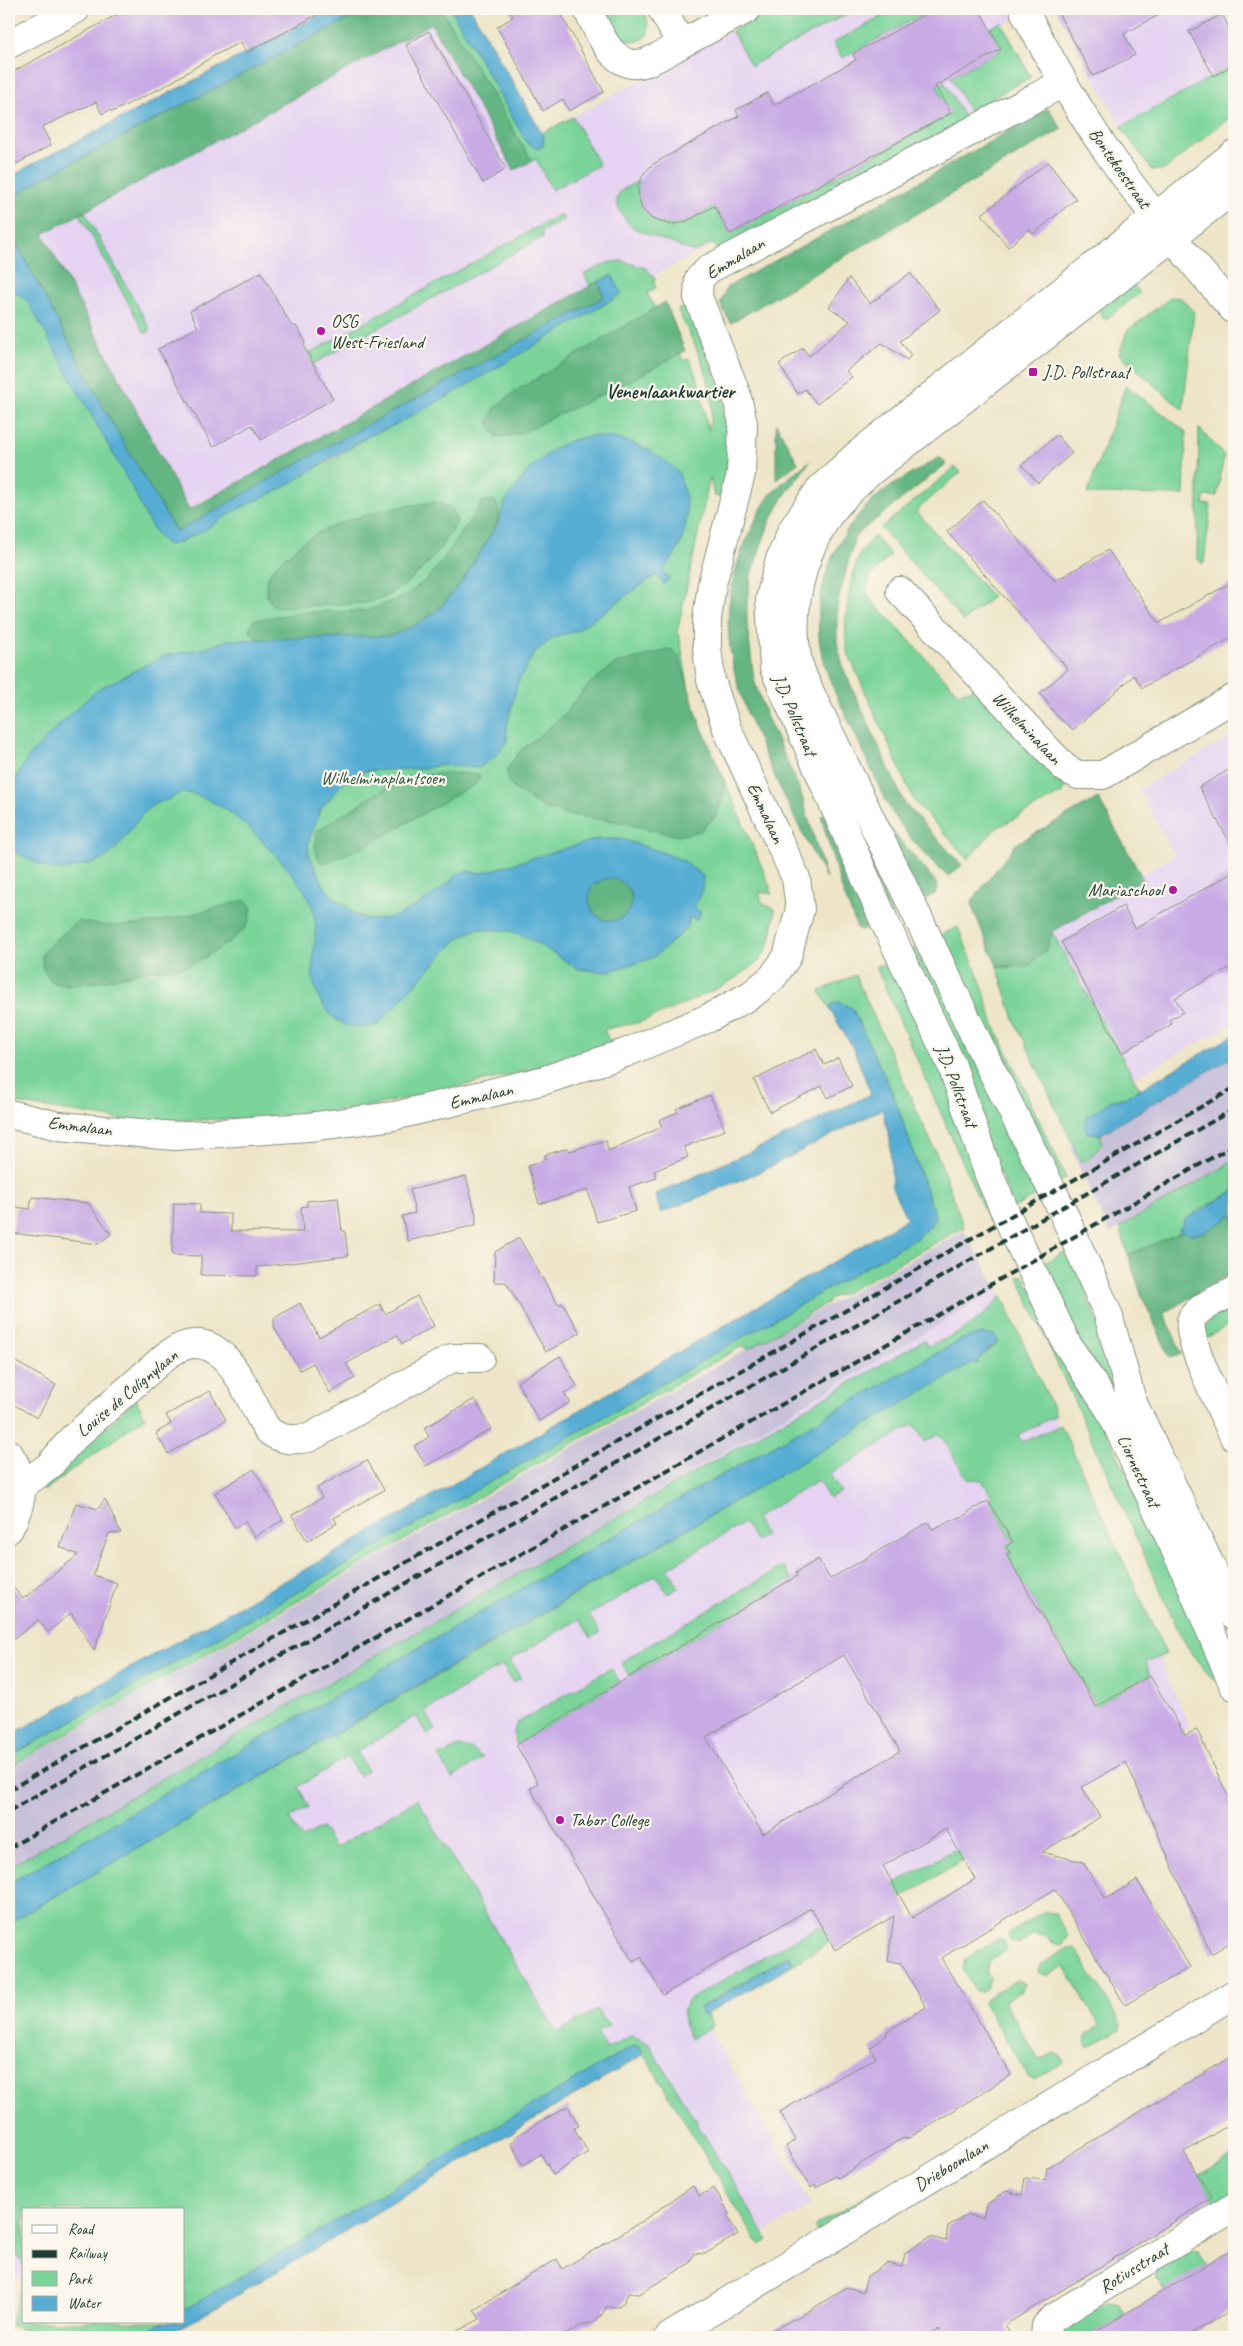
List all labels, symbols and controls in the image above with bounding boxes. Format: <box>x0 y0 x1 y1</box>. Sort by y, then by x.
street label: Bontekoestraat <box>1084 123 1157 214</box>
street label: Emmalaan <box>702 232 769 284</box>
place label: OSG West-Friesland <box>331 310 426 353</box>
marker: OSG West-Friesland <box>315 325 327 337</box>
place label: J.D. Pollstraat <box>1042 361 1133 383</box>
marker: J.D. Pollstraat <box>1027 366 1039 378</box>
district label: Venenlaankwartier <box>606 379 737 404</box>
street label: J.D. Pollstraat <box>768 670 823 762</box>
street label: Wilhelminalaan <box>988 687 1067 770</box>
park label: Wilhelminaplantsoen <box>321 767 446 789</box>
street label: Emmalaan <box>742 779 790 848</box>
place label: Mariaschool <box>1088 879 1166 901</box>
marker: Mariaschool <box>1167 884 1179 896</box>
street label: J.D. Pollstraat <box>931 1041 984 1133</box>
street label: Emmalaan <box>447 1078 516 1114</box>
street label: Emmalaan <box>47 1111 114 1141</box>
street label: Louise de Colignylaan <box>72 1344 183 1442</box>
street label: Liornestraat <box>1113 1431 1167 1514</box>
place label: Tabor College <box>570 1809 650 1831</box>
marker: Tabor College <box>554 1814 566 1826</box>
street label: Drieboomlaan <box>910 2134 993 2196</box>
legend <box>22 2208 185 2324</box>
text: Road <box>68 2220 95 2239</box>
street label: Rotiusstraat <box>1095 2237 1175 2298</box>
text: Railway <box>68 2244 109 2263</box>
text: Park <box>68 2270 93 2289</box>
text: Water <box>68 2294 102 2313</box>

